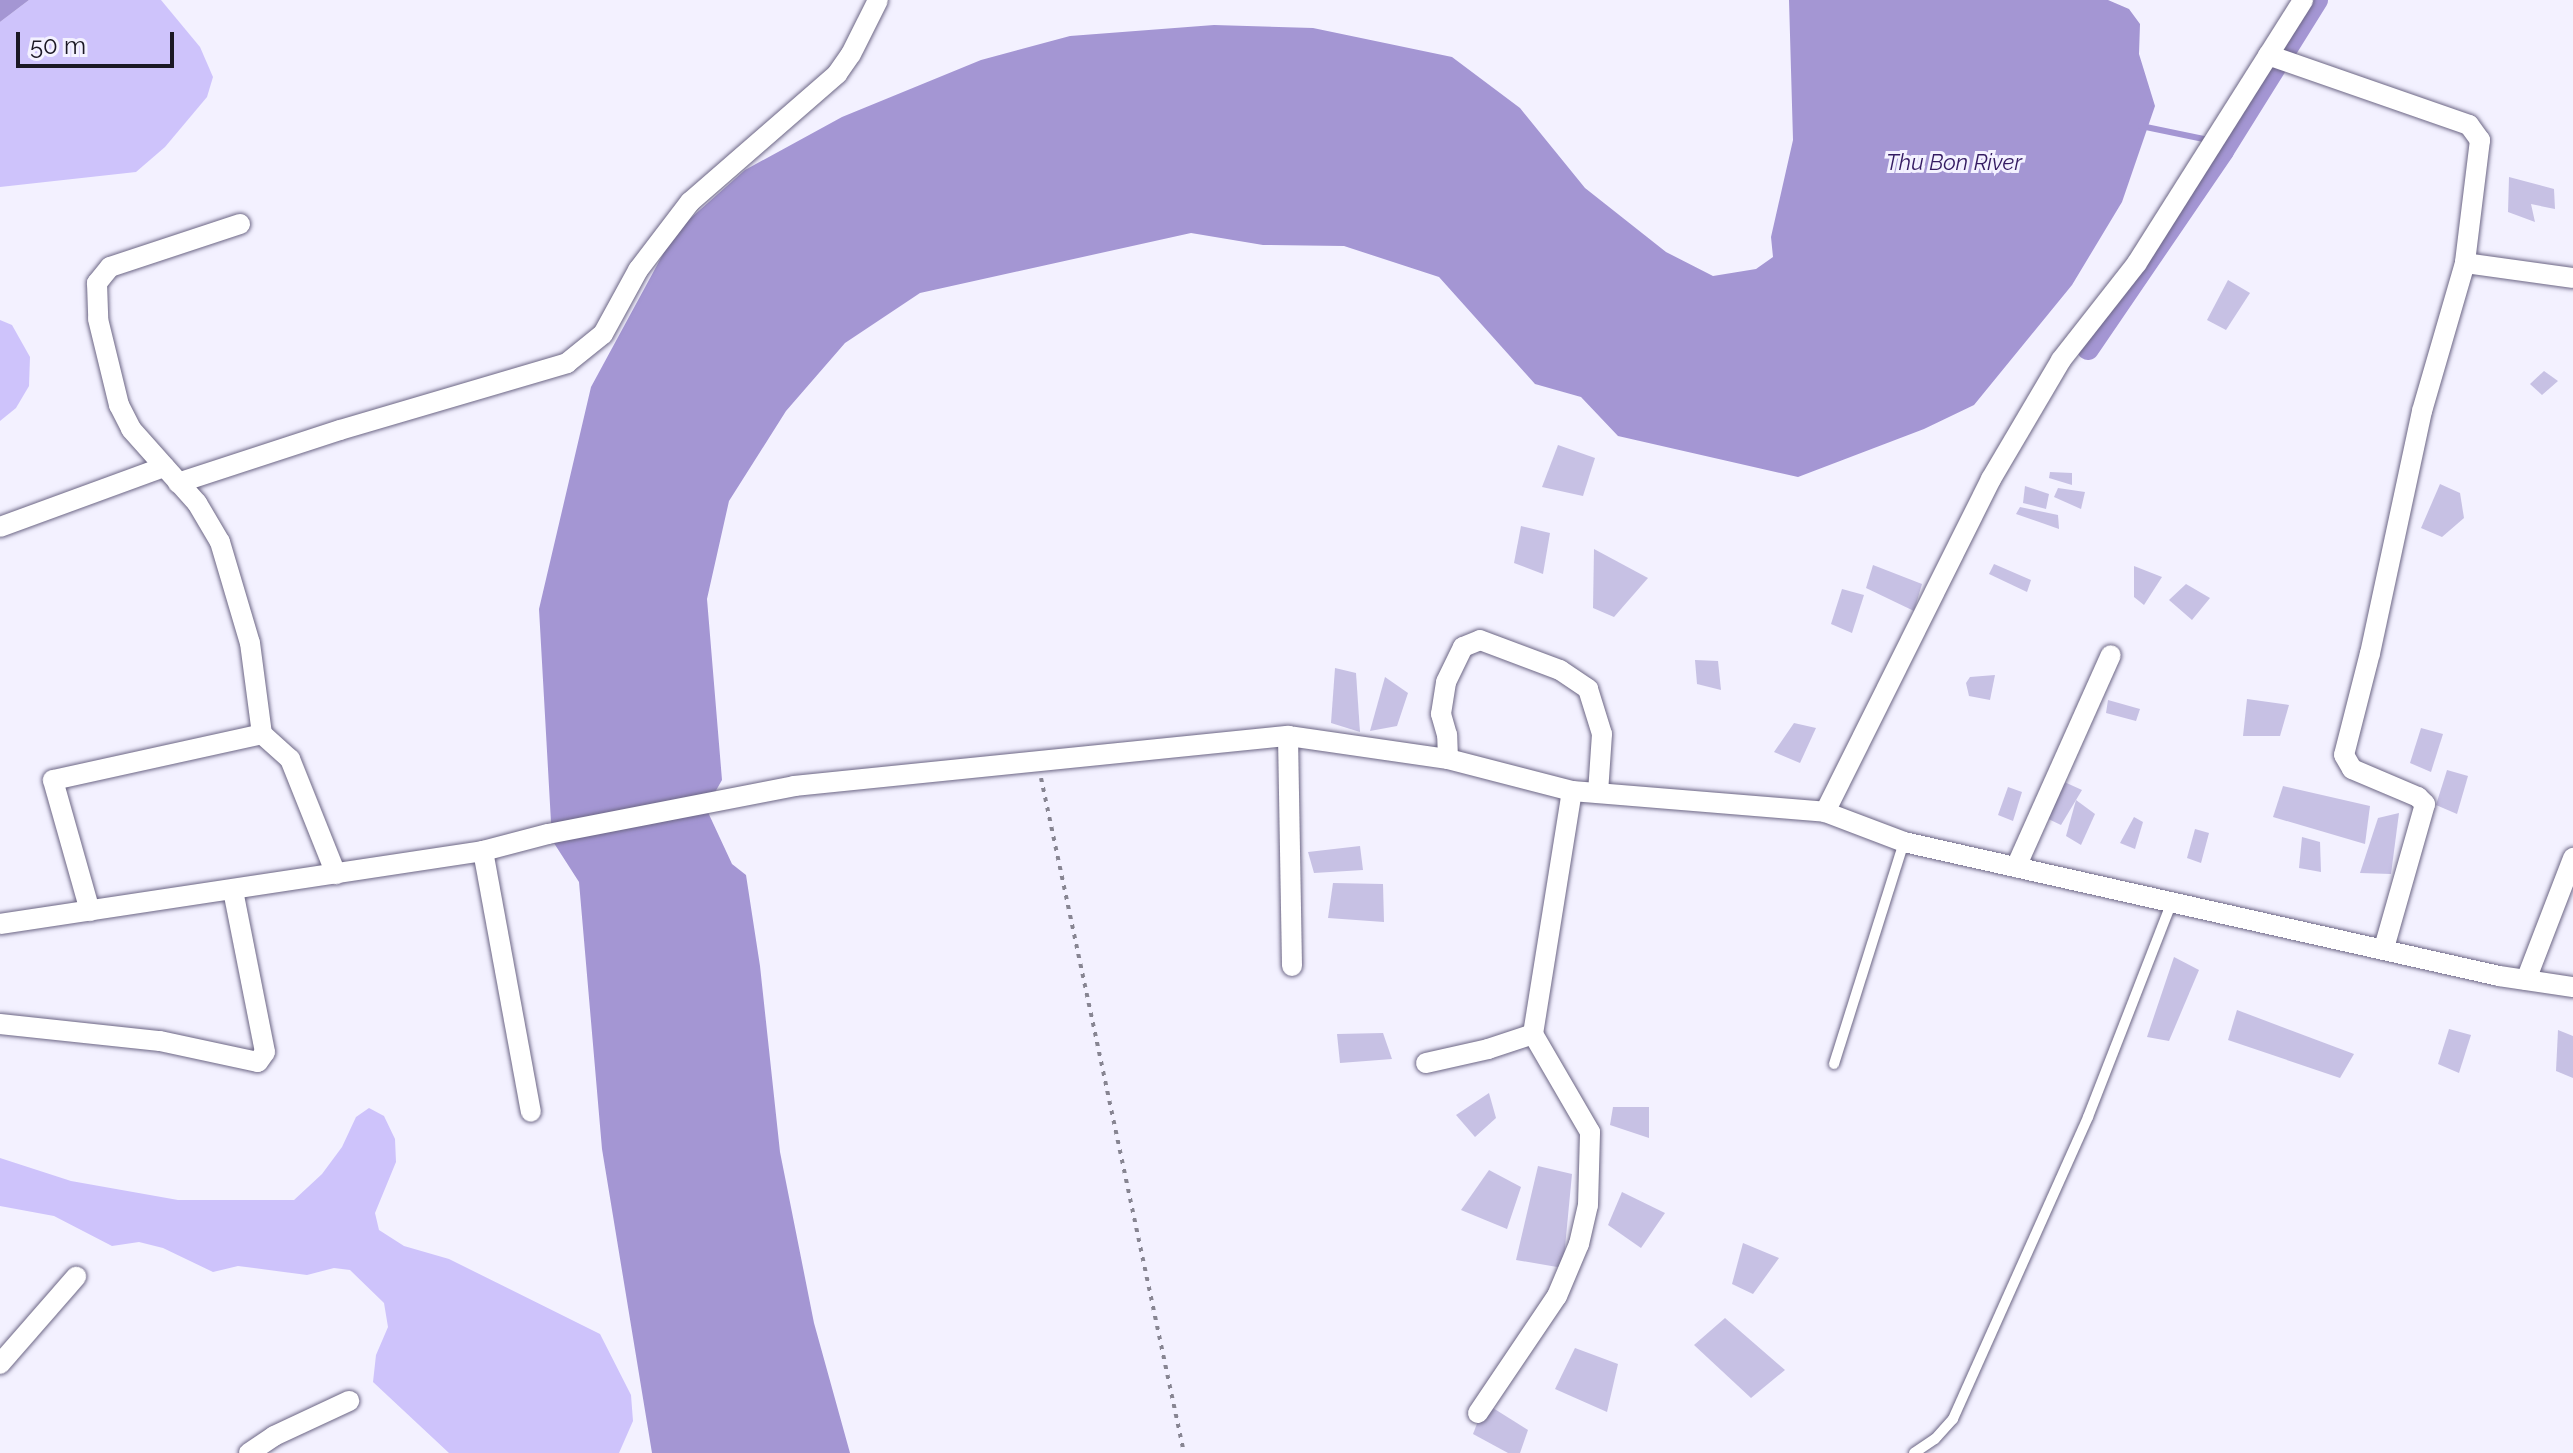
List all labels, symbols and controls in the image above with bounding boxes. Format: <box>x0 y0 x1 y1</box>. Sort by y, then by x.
scale bar <box>20 16 178 66</box>
text: 50 m <box>30 31 86 60</box>
water label: Thu Bon River <box>1886 150 2022 176</box>

